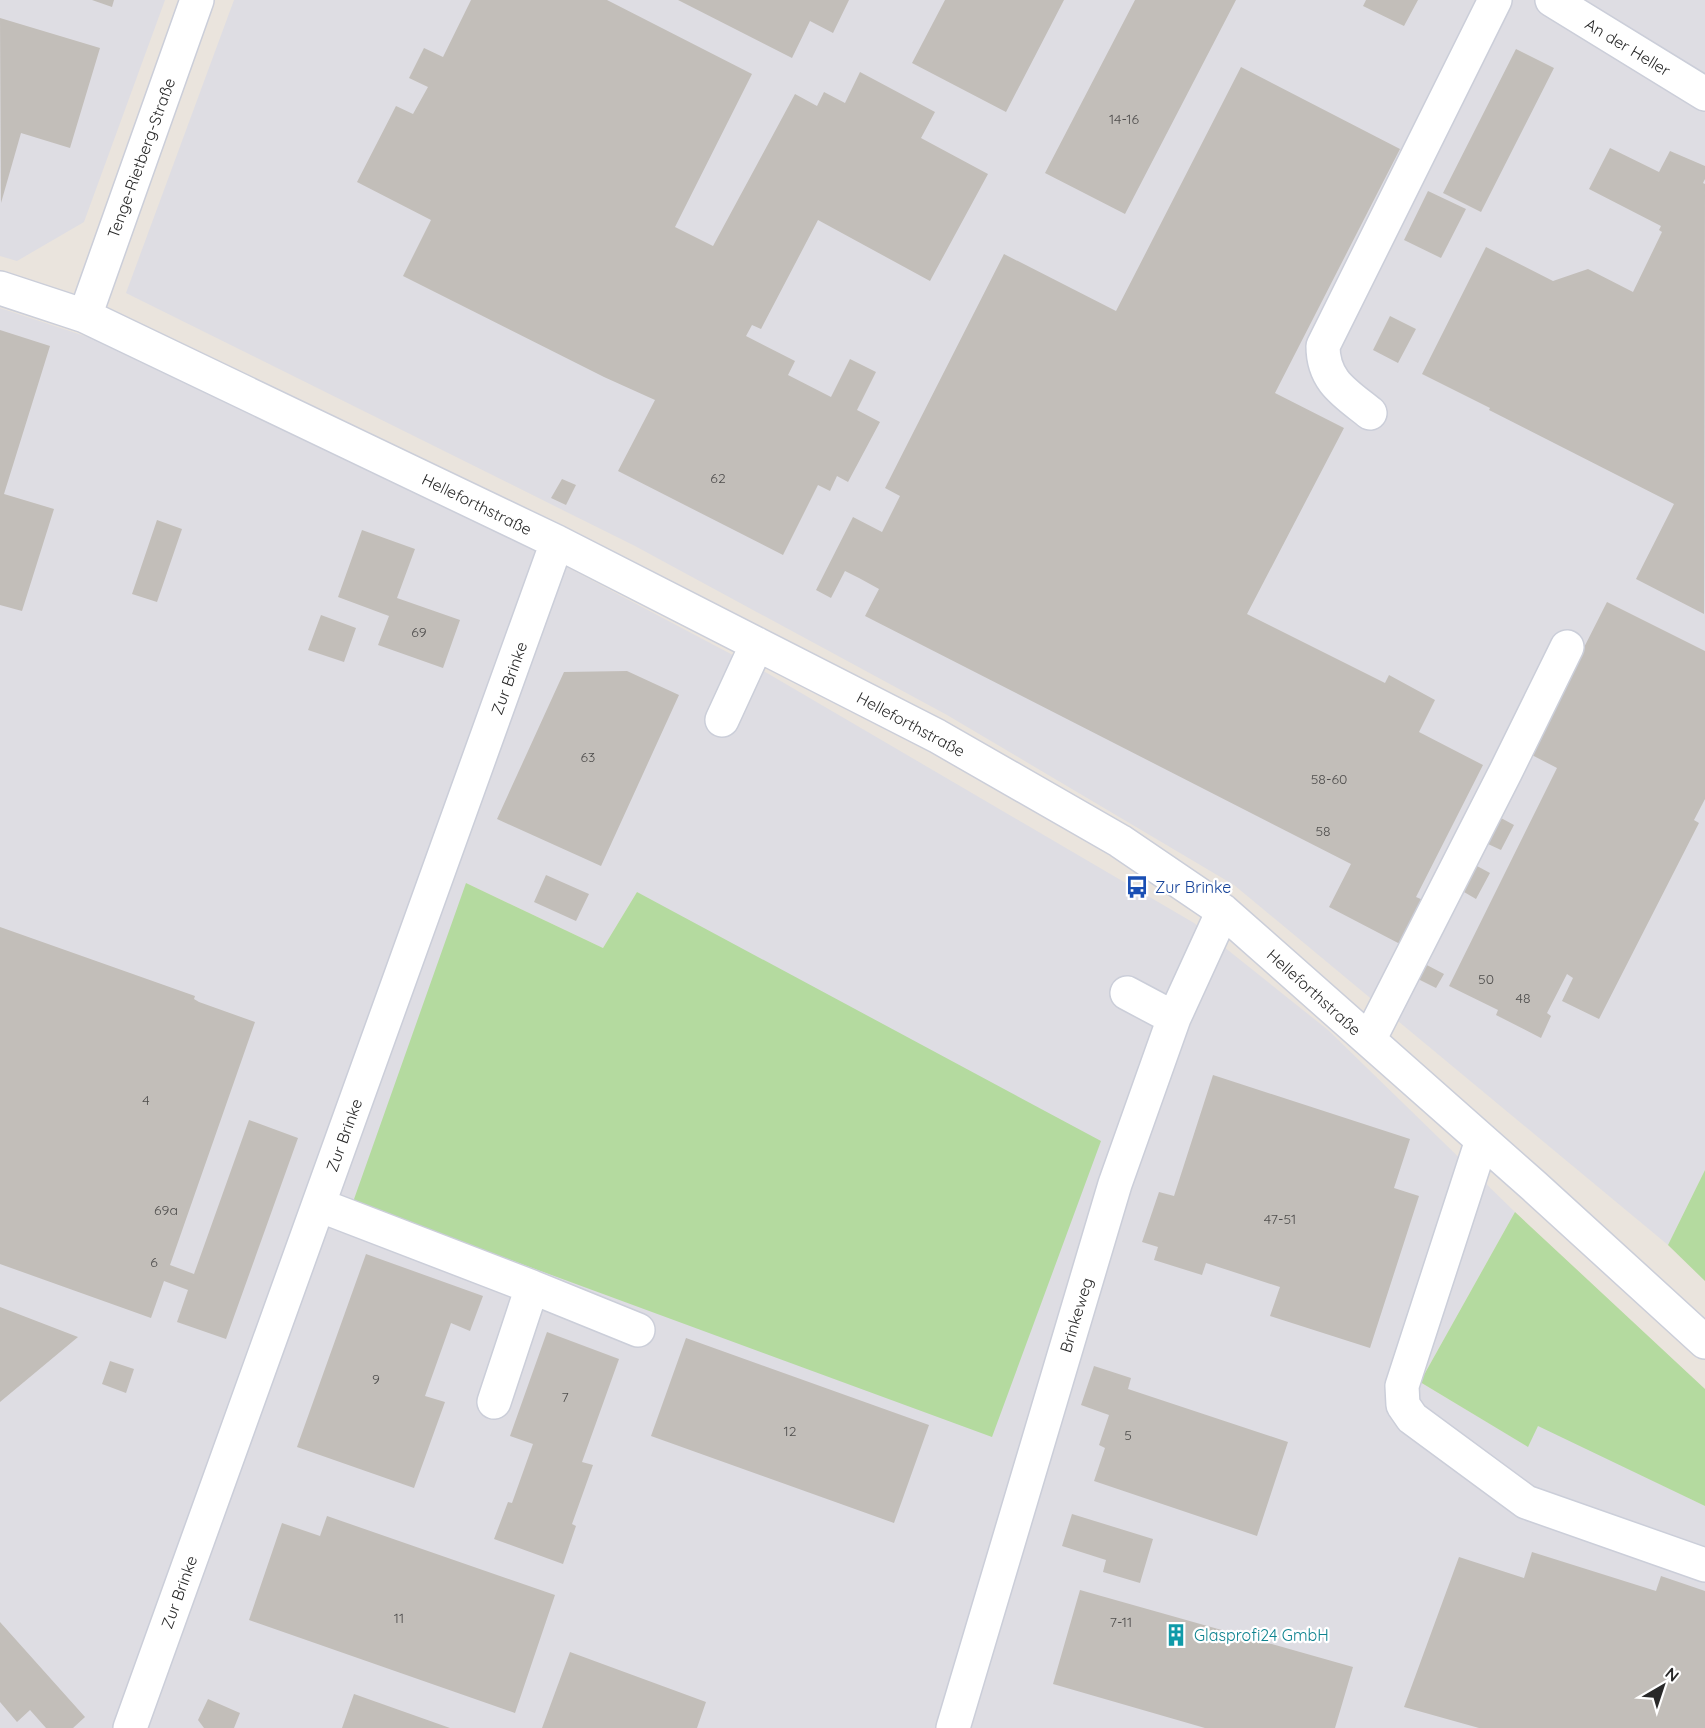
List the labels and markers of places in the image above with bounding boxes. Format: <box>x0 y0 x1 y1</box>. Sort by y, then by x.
bus stop icon: Zur Brinke <box>1124 874 1150 900</box>
place label: Zur Brinke <box>1155 877 1231 897</box>
building icon: Glasprofi24 GmbH <box>1163 1622 1189 1648</box>
place label: Glasprofi24 GmbH <box>1194 1625 1329 1645</box>

